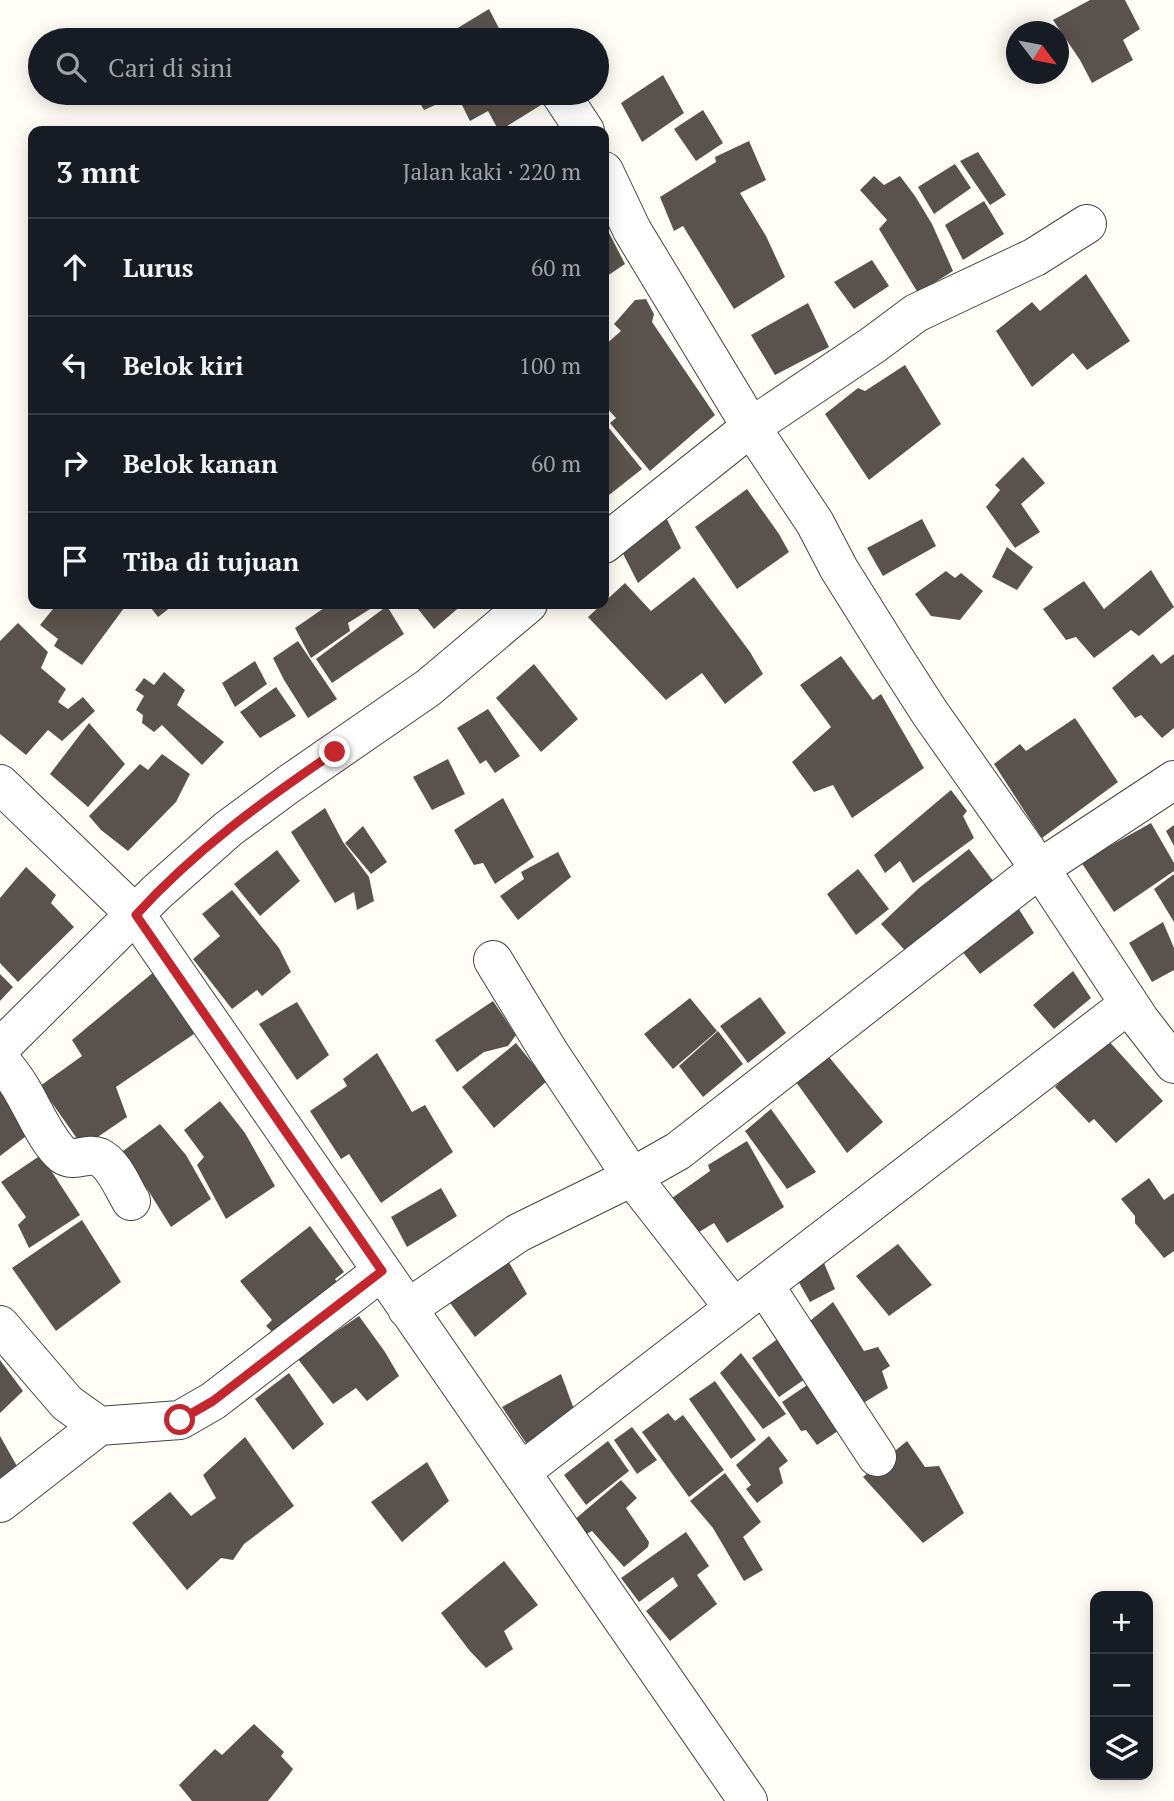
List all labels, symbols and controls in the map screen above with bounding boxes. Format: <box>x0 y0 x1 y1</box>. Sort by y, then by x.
north arrow <box>1006 21 1069 84</box>
search box <box>28 28 609 105</box>
icon: search <box>52 48 90 86</box>
text: Cari di sini <box>108 50 233 84</box>
text: 3 mnt <box>56 152 140 192</box>
text: Jalan kaki · 220 m <box>403 156 581 187</box>
icon: ahead <box>56 248 94 286</box>
text: Lurus <box>123 250 193 284</box>
text: 60 m <box>531 252 581 283</box>
icon: left <box>56 346 94 384</box>
text: Belok kiri <box>123 348 244 382</box>
text: 100 m <box>519 350 581 381</box>
icon: right <box>56 444 94 482</box>
text: Belok kanan <box>123 446 278 480</box>
text: 60 m <box>531 448 581 479</box>
icon: arrive <box>56 542 94 580</box>
text: Tiba di tujuan <box>123 544 299 578</box>
route end <box>319 736 350 767</box>
route start <box>164 1404 195 1435</box>
map controls <box>1090 1591 1153 1780</box>
button: + <box>1090 1591 1153 1654</box>
button: − <box>1090 1654 1153 1717</box>
button: layers <box>1090 1717 1153 1780</box>

